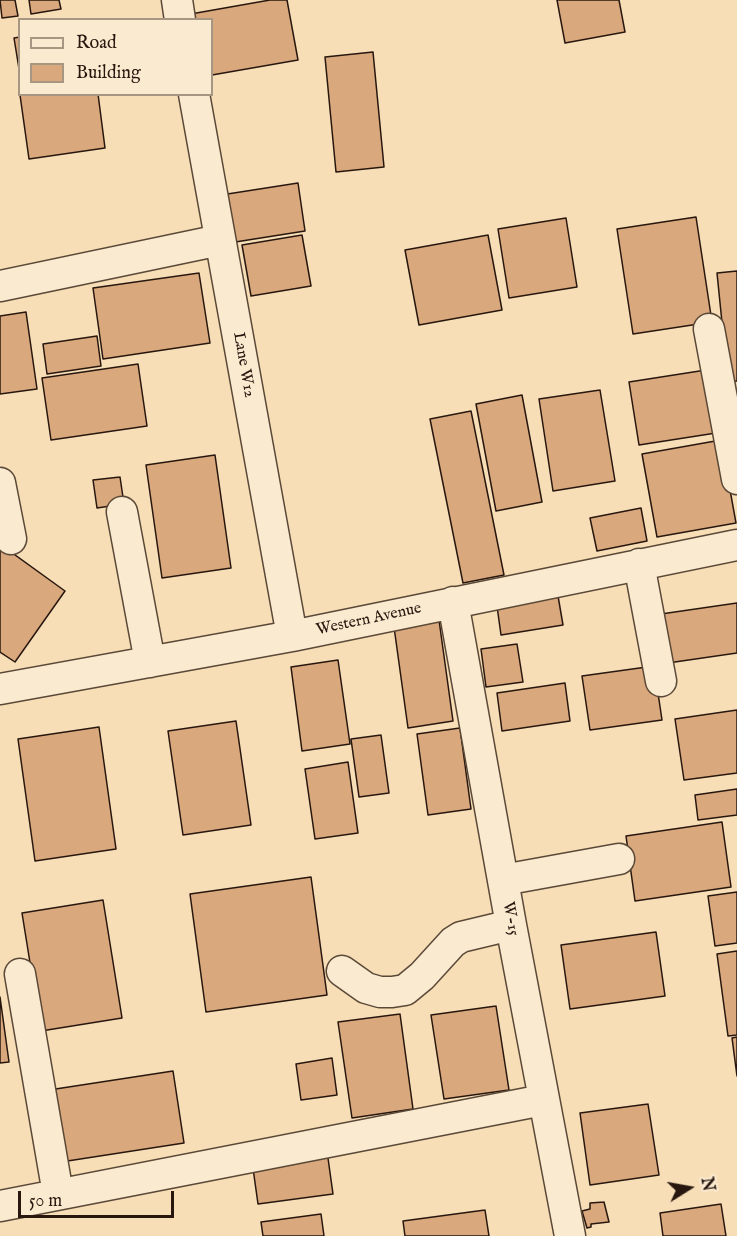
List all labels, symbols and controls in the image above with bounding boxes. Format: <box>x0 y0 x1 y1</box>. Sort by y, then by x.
legend <box>18 18 213 96</box>
text: Road <box>76 32 117 55</box>
text: Building <box>76 62 141 85</box>
street label: Lane W12 <box>228 331 258 399</box>
street label: Western Avenue <box>315 599 423 641</box>
street label: W-15 <box>498 900 522 938</box>
north arrow <box>659 1158 719 1218</box>
text: N <box>696 1176 718 1193</box>
scale bar <box>21 1179 177 1217</box>
text: 50 m <box>29 1190 62 1213</box>

